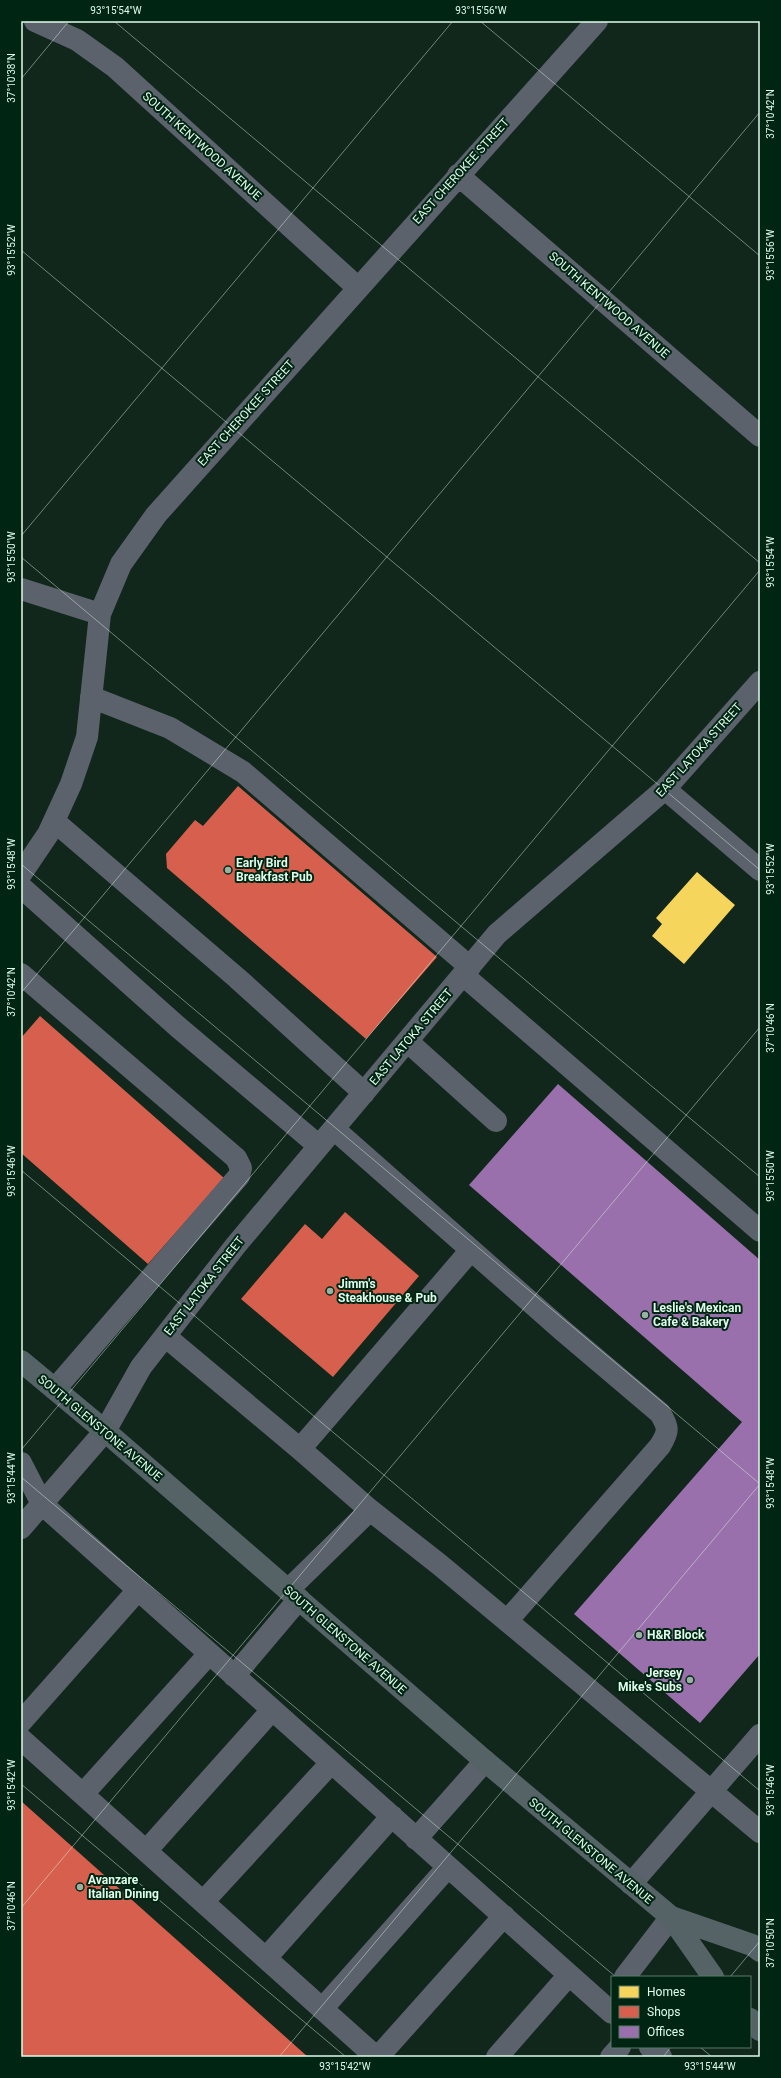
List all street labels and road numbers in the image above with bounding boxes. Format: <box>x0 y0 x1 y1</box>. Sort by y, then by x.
street label: SOUTH KENTWOOD AVENUE <box>140 89 264 203</box>
street label: EAST CHEROKEE STREET <box>410 115 512 227</box>
street label: SOUTH KENTWOOD AVENUE <box>546 249 672 361</box>
street label: EAST CHEROKEE STREET <box>195 357 297 469</box>
street label: EAST LATOKA STREET <box>653 700 745 800</box>
street label: EAST LATOKA STREET <box>367 986 455 1088</box>
street label: EAST LATOKA STREET <box>161 1234 247 1338</box>
street label: SOUTH GLENSTONE AVENUE <box>35 1372 165 1484</box>
street label: SOUTH GLENSTONE AVENUE <box>281 1583 409 1697</box>
street label: SOUTH GLENSTONE AVENUE <box>526 1795 656 1907</box>

